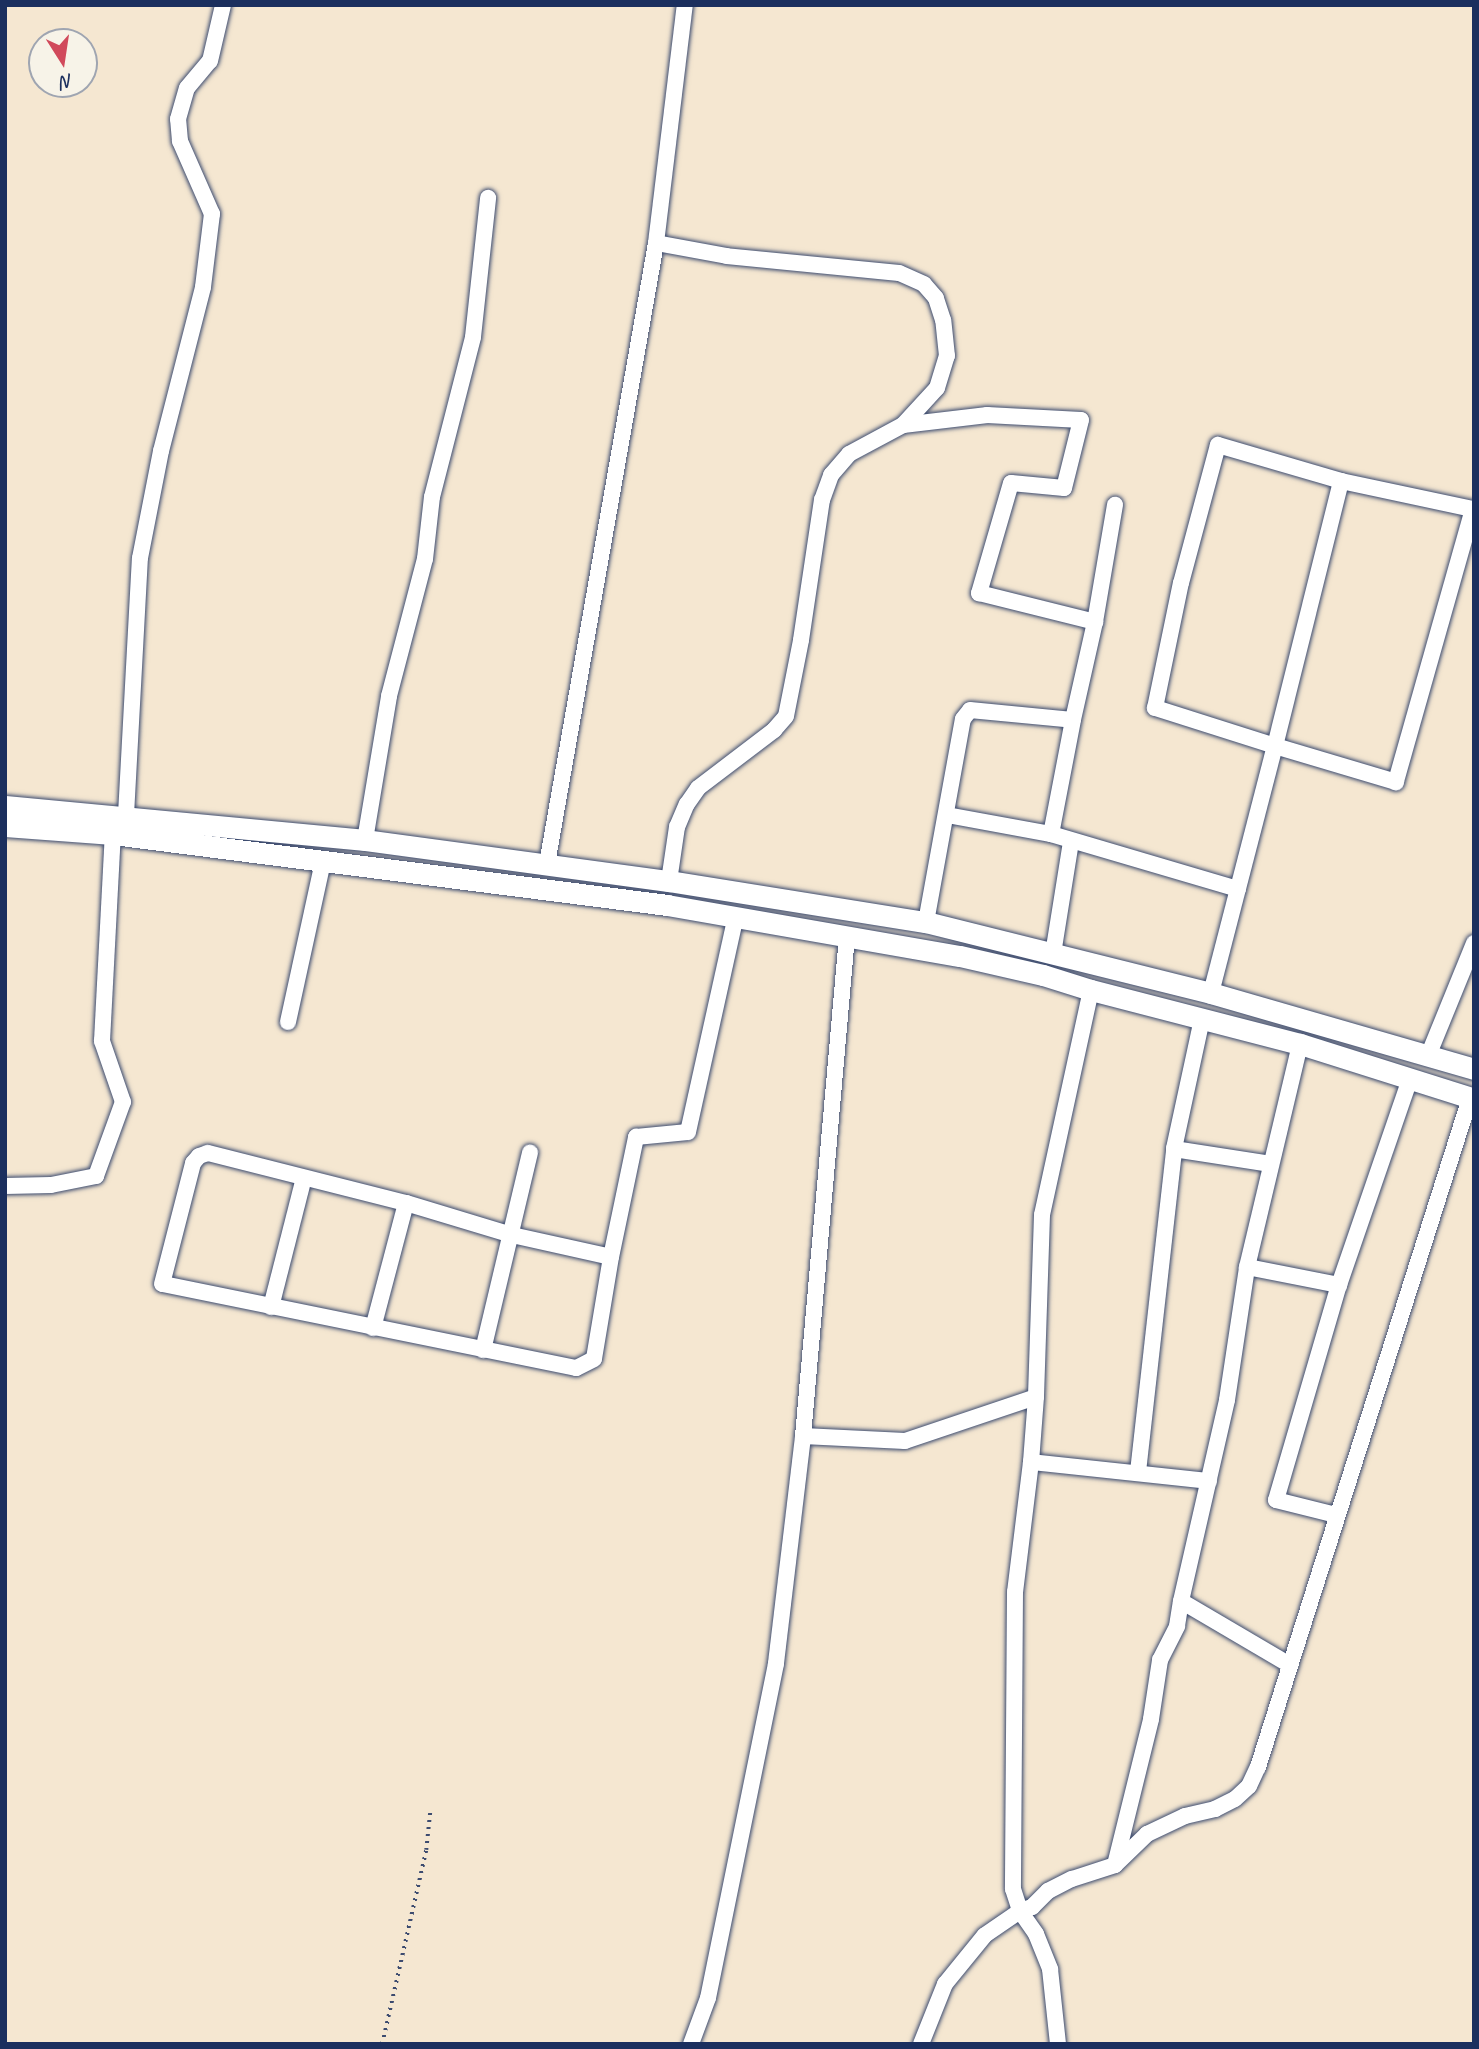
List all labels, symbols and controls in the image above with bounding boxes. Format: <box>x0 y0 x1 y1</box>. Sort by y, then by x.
north arrow <box>28 28 98 98</box>
text: N <box>59 69 75 95</box>

